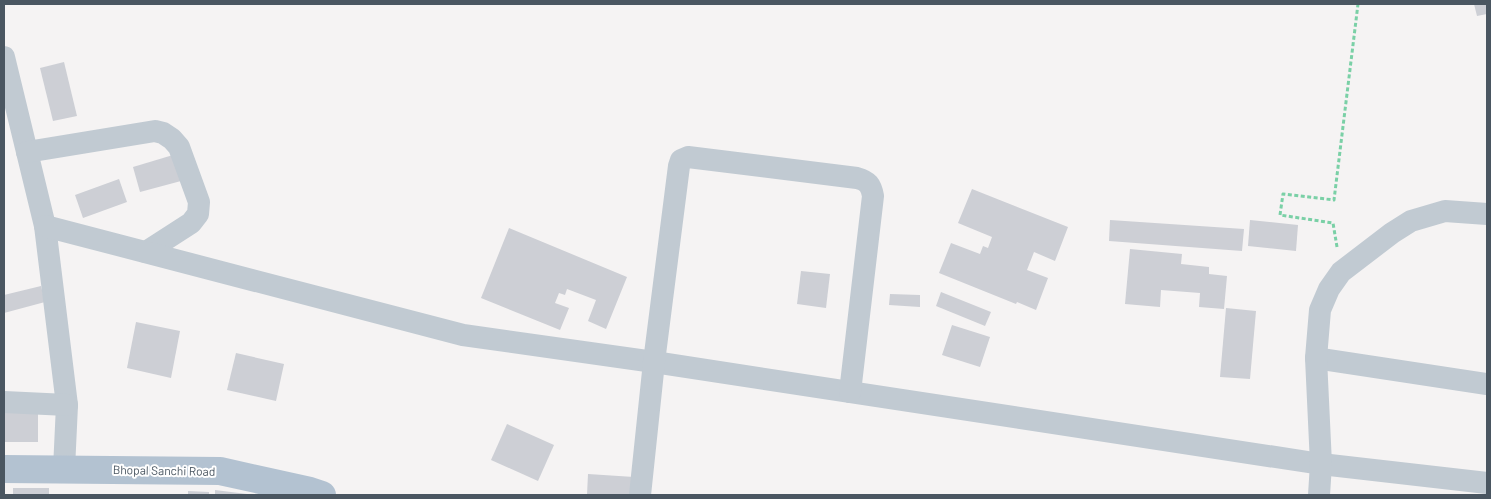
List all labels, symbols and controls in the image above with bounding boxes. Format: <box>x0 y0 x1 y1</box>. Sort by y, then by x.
street label: Bhopal Sanchi Road <box>113 462 215 478</box>

